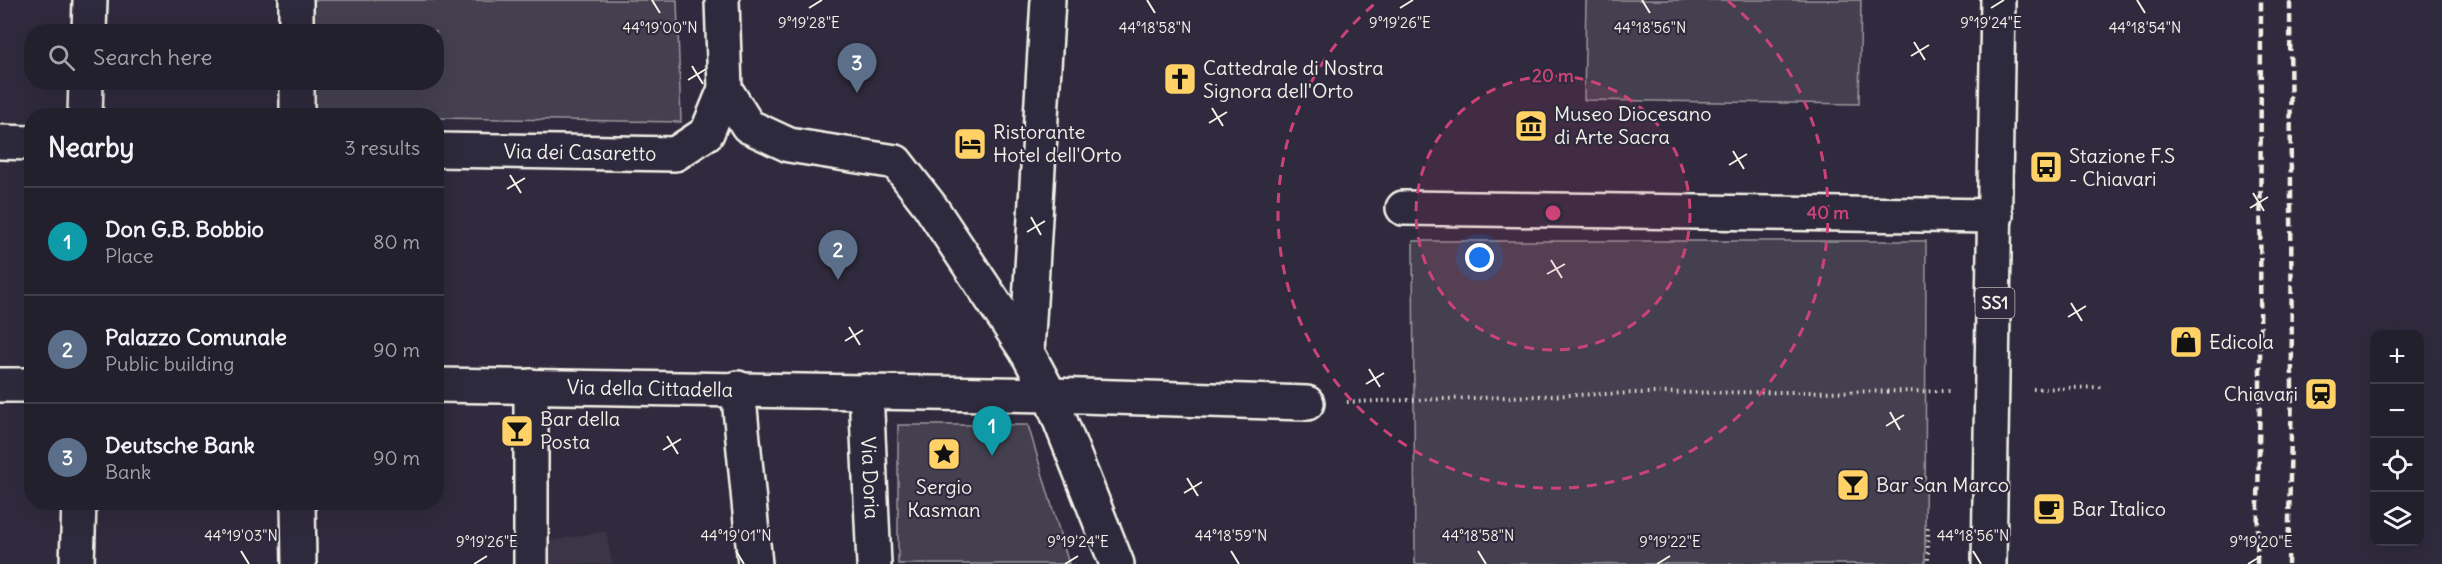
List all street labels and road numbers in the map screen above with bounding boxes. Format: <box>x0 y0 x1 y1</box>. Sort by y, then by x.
street label: Via dei Casaretto <box>503 138 657 166</box>
road number: SS1 <box>1976 288 2014 318</box>
street label: Via della Cittadella <box>567 374 733 402</box>
street label: Via Doria <box>856 436 885 520</box>

